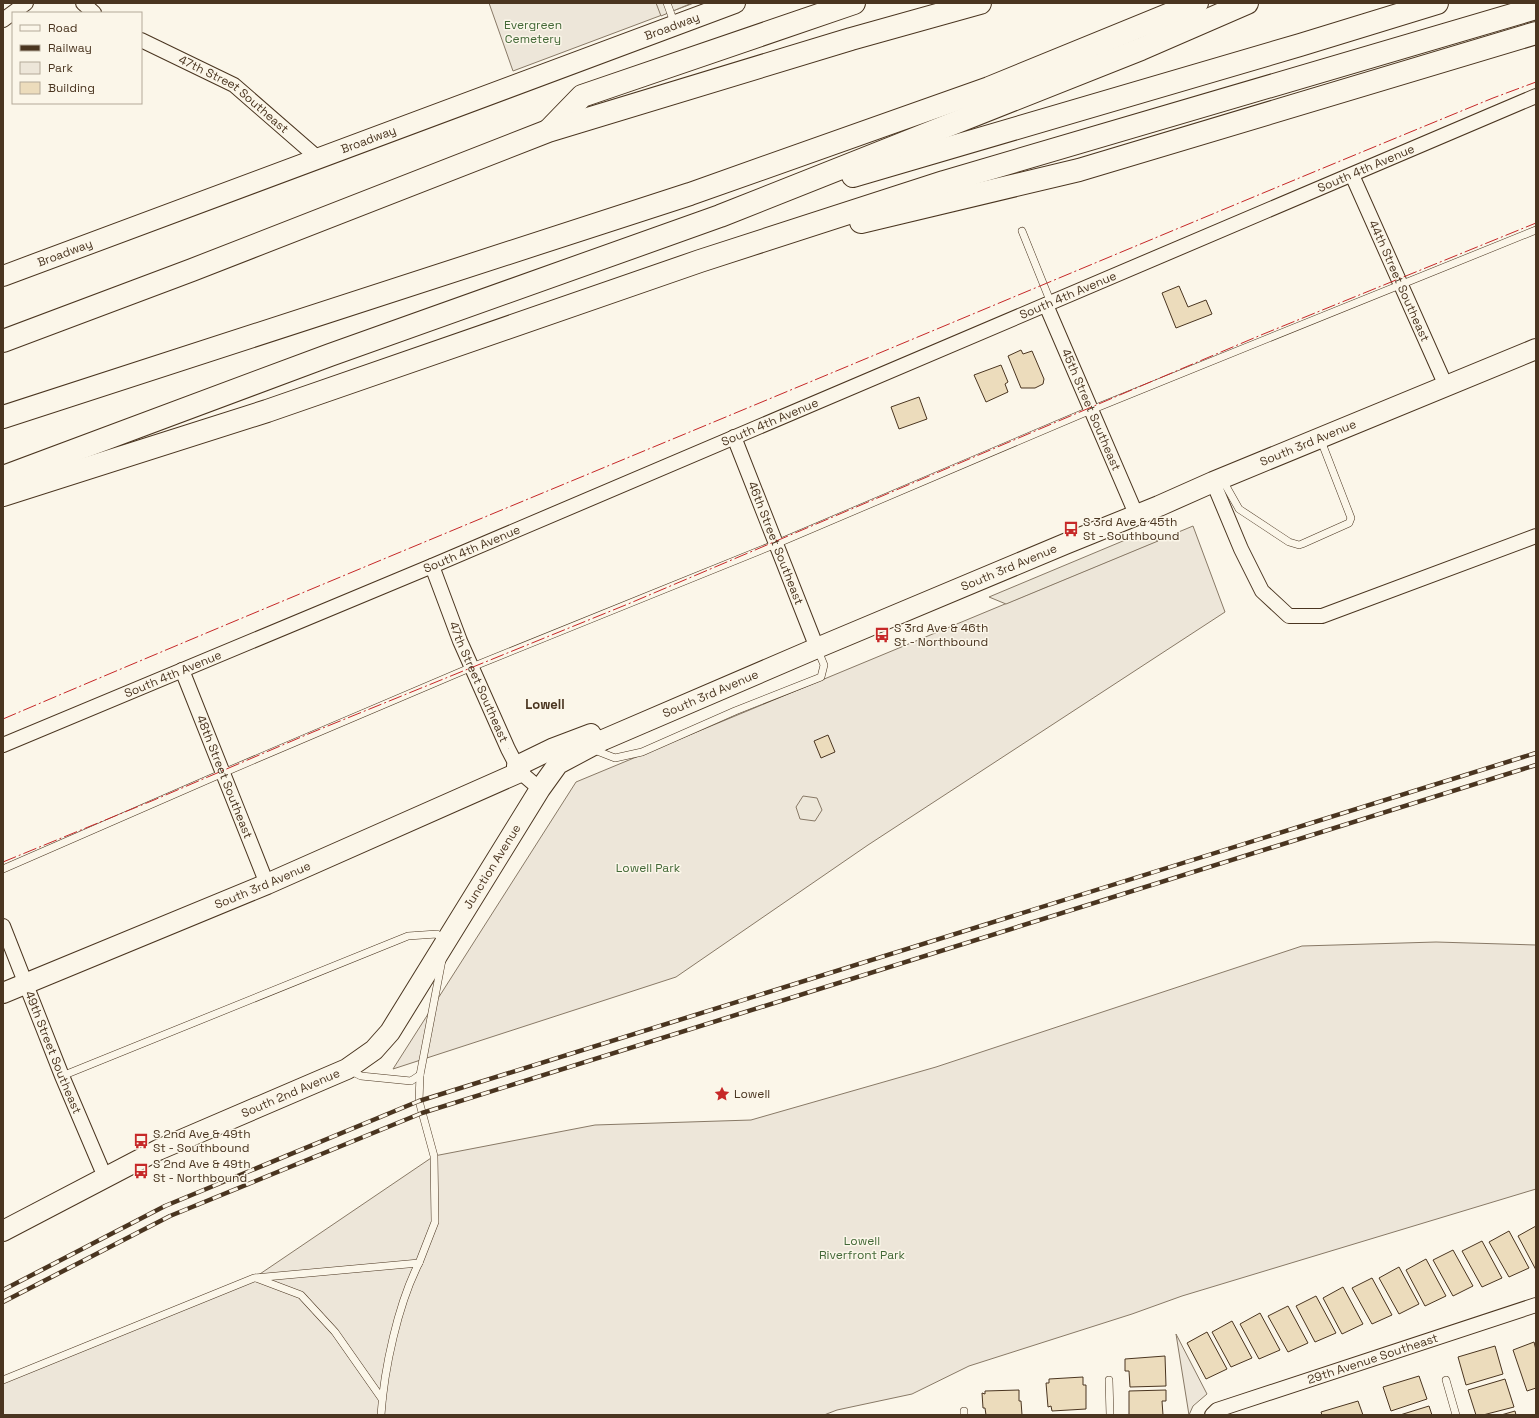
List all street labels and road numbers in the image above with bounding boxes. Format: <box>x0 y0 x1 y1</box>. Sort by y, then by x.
street label: Broadway <box>642 9 702 44</box>
street label: 47th Street Southeast <box>176 51 292 137</box>
street label: Broadway <box>339 122 398 157</box>
street label: South 4th Avenue <box>1315 141 1417 196</box>
street label: 44th Street Southeast <box>1365 218 1433 344</box>
street label: Broadway <box>35 235 95 271</box>
street label: South 4th Avenue <box>1017 268 1119 323</box>
street label: 45th Street Southeast <box>1058 346 1124 473</box>
street label: South 4th Avenue <box>719 394 821 450</box>
street label: South 3rd Avenue <box>1257 416 1359 470</box>
street label: 46th Street Southeast <box>744 479 807 607</box>
street label: South 4th Avenue <box>421 521 523 577</box>
street label: South 3rd Avenue <box>958 540 1059 595</box>
street label: 47th Street Southeast <box>445 619 512 745</box>
street label: South 4th Avenue <box>122 647 224 702</box>
street label: South 3rd Avenue <box>660 666 761 721</box>
street label: 48th Street Southeast <box>193 713 256 841</box>
street label: Junction Avenue <box>460 821 524 912</box>
street label: South 3rd Avenue <box>212 858 313 913</box>
street label: 49th Street Southeast <box>21 989 85 1116</box>
street label: South 2nd Avenue <box>239 1065 342 1121</box>
street label: 29th Avenue Southeast <box>1305 1330 1440 1388</box>

